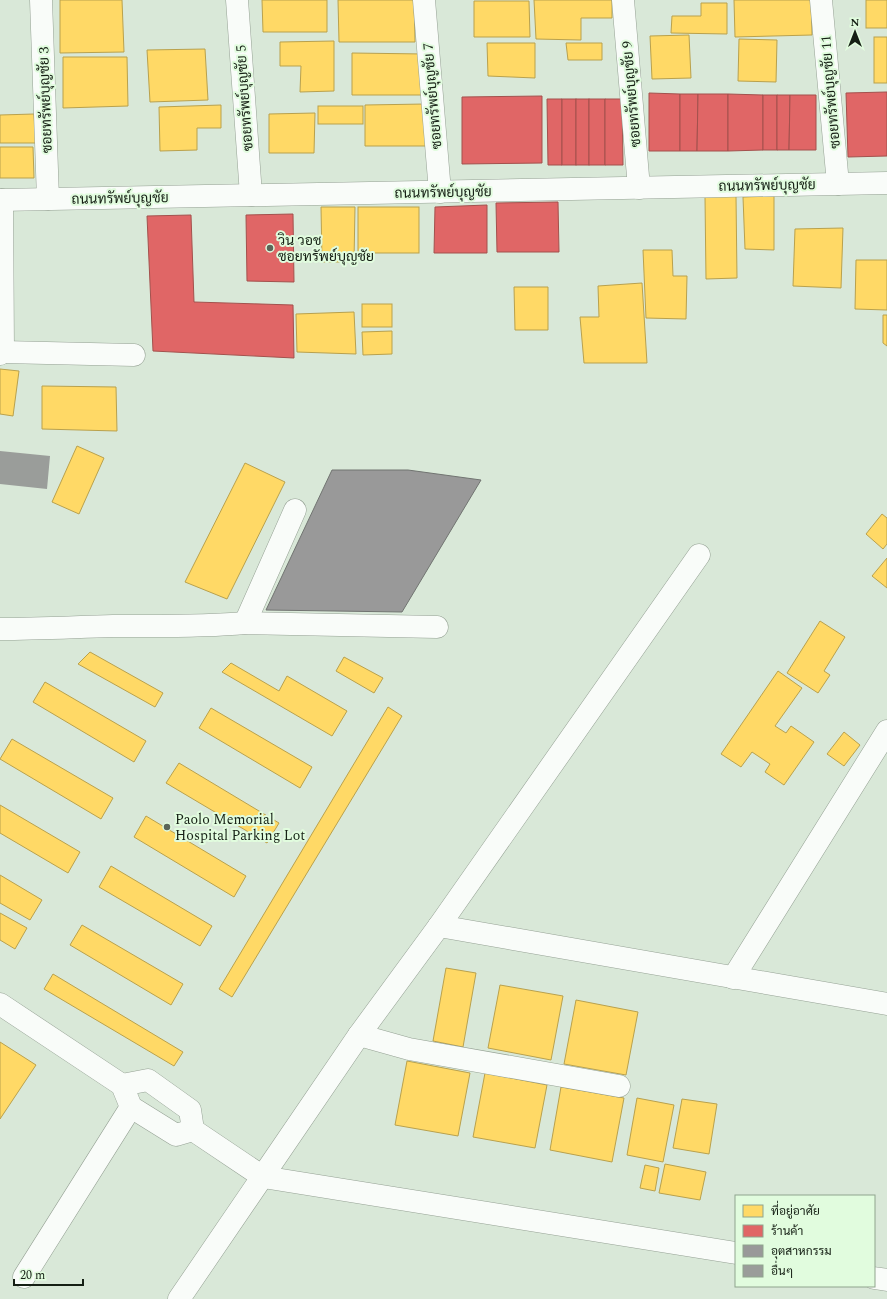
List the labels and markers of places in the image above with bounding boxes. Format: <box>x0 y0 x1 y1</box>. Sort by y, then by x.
place label: วิน วอช ซอยทรัพย์บุญชัย <box>277 230 374 267</box>
marker: วิน วอช ซอยทรัพย์บุญชัย <box>265 243 275 253</box>
place label: Paolo Memorial Hospital Parking Lot <box>175 809 305 846</box>
marker: Paolo Memorial Hospital Parking Lot <box>162 822 172 832</box>

